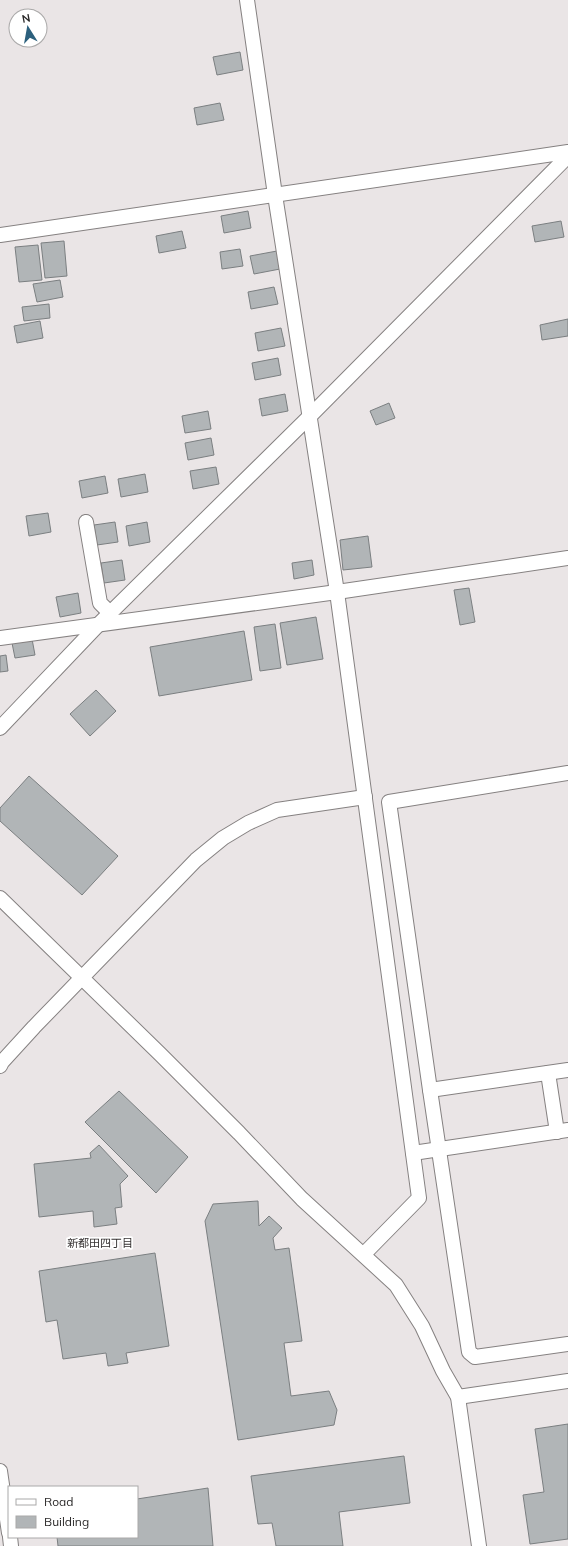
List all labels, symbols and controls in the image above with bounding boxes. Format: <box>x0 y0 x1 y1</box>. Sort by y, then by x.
north arrow <box>8 8 48 48</box>
text: N <box>21 11 32 26</box>
district label: 新都田四丁目 <box>67 1236 133 1250</box>
legend <box>8 1486 138 1538</box>
text: Road <box>44 1494 73 1509</box>
text: Building <box>44 1514 89 1529</box>

